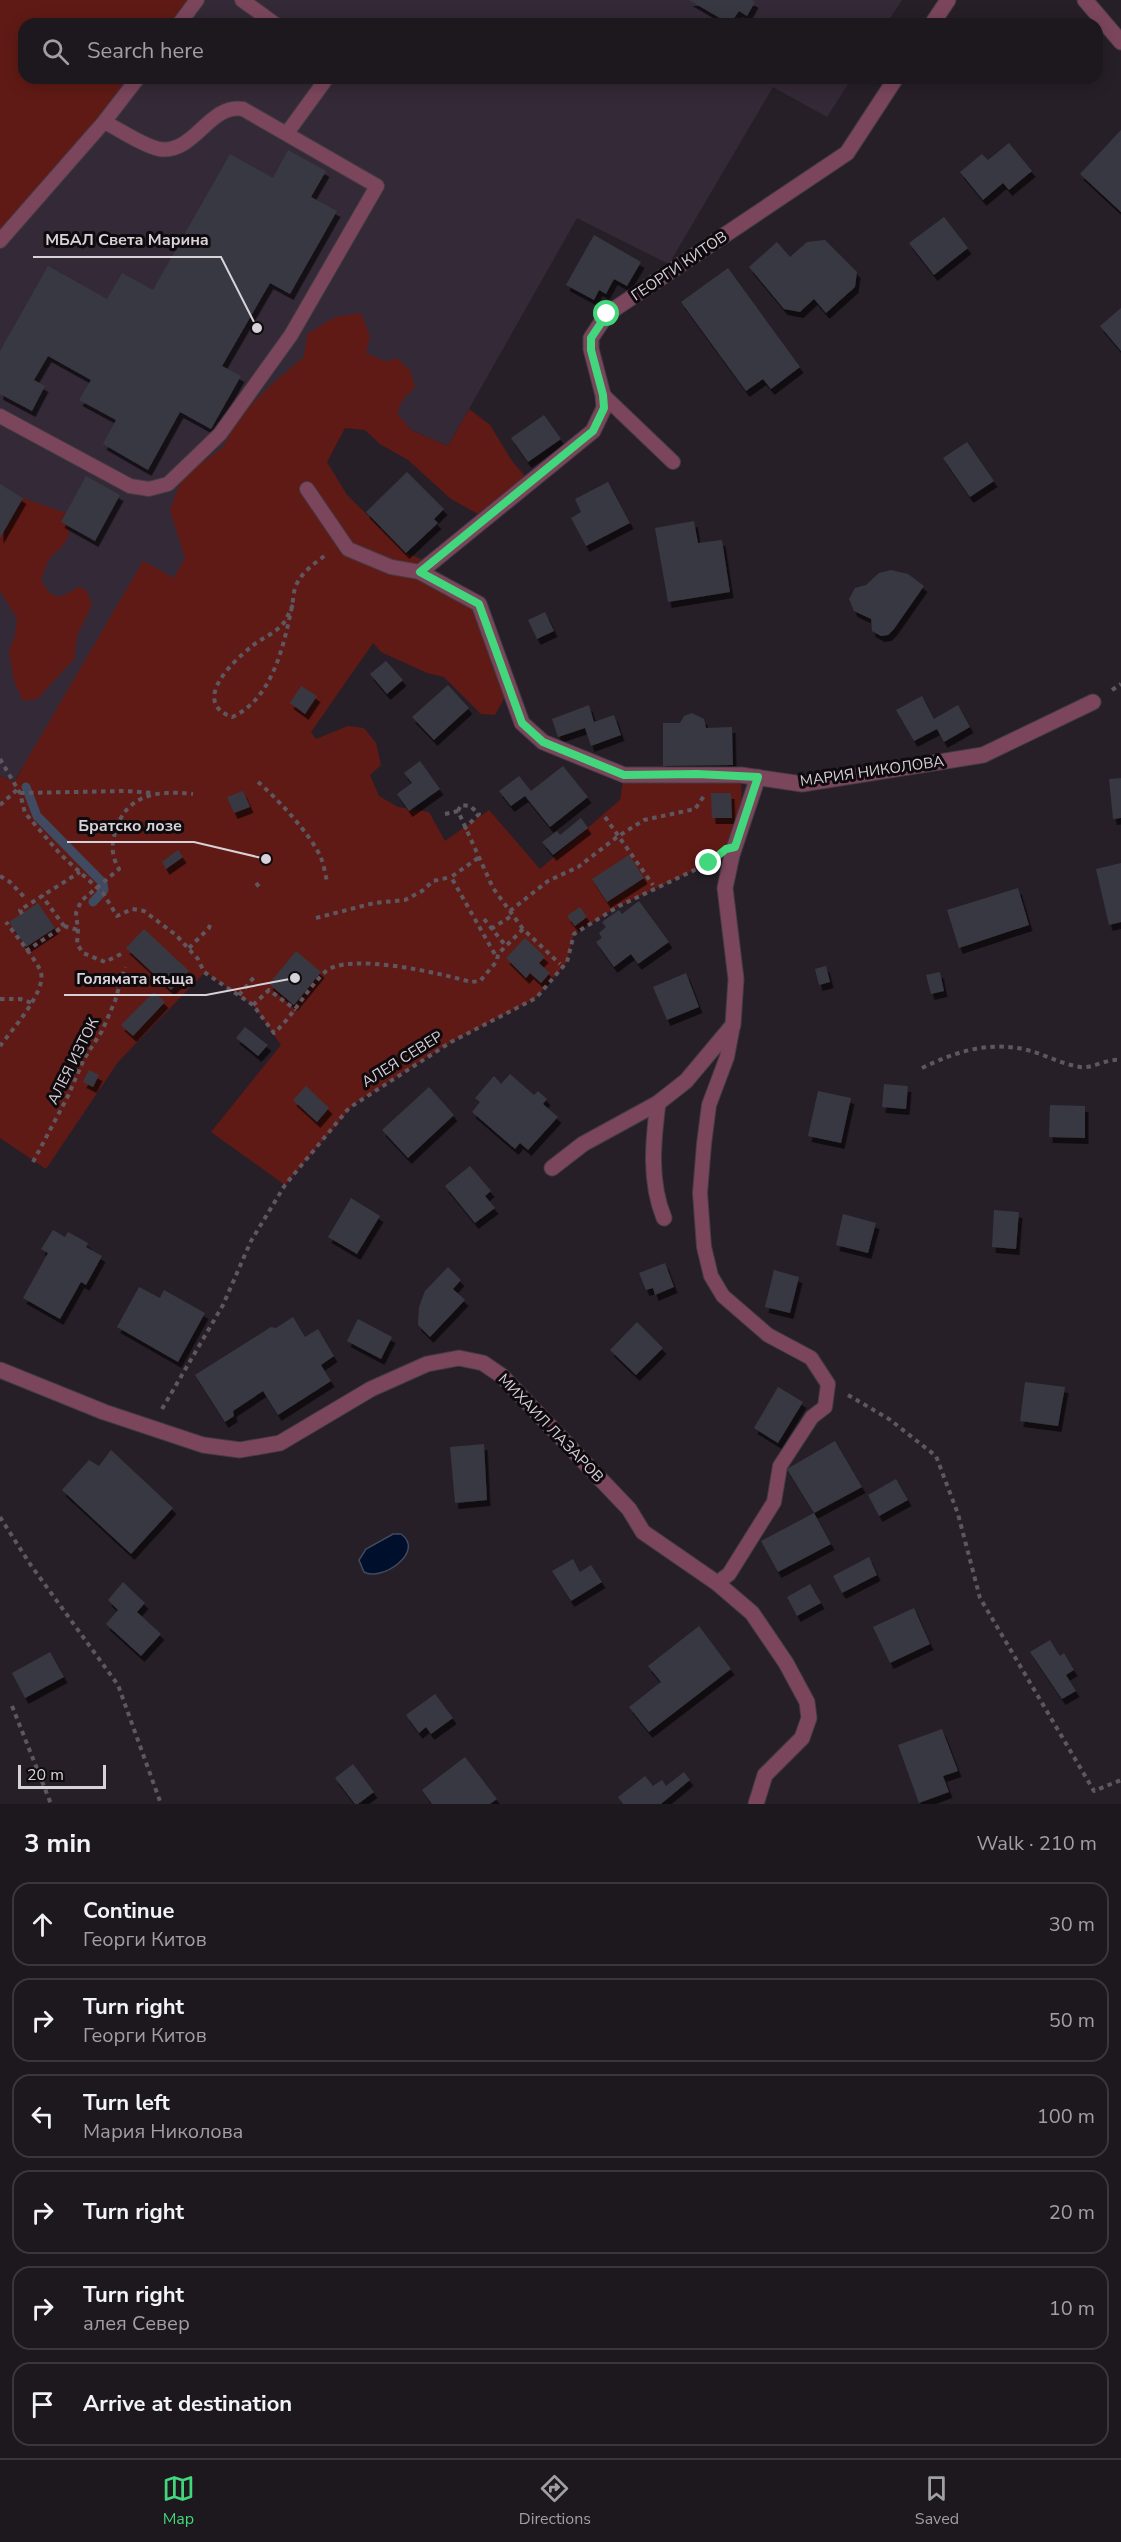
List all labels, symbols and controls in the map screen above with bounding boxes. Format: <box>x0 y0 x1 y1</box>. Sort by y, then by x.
search box <box>18 18 1103 84</box>
icon: search <box>39 35 72 68</box>
text: Search here <box>87 36 204 66</box>
callout: МБАЛ Света Марина <box>33 223 221 257</box>
street label: ГЕОРГИ КИТОВ <box>627 226 731 306</box>
text: МБАЛ Света Марина <box>45 229 209 251</box>
route start <box>593 300 619 326</box>
street label: МАРИЯ НИКОЛОВА <box>799 751 945 791</box>
callout: Братско лозе <box>67 808 194 842</box>
text: Братско лозе <box>78 815 182 837</box>
route end <box>695 849 721 875</box>
callout: Голямата къща <box>64 961 206 995</box>
text: Голямата къща <box>76 968 194 990</box>
street label: АЛЕЯ ИЗТОК <box>43 1014 104 1108</box>
street label: АЛЕЯ СЕВЕР <box>358 1026 447 1092</box>
street label: МИХАИЛ ЛАЗАРОВ <box>494 1369 608 1487</box>
scale bar <box>18 1762 106 1790</box>
text: 20 m <box>27 1764 64 1786</box>
text: 3 min <box>24 1826 91 1861</box>
text: Walk · 210 m <box>977 1830 1097 1857</box>
text: Continue <box>83 1896 174 1926</box>
icon: ahead <box>26 1908 59 1941</box>
text: 30 m <box>1049 1911 1095 1938</box>
text: Георги Китов <box>83 1926 207 1953</box>
text: Turn right <box>83 1992 184 2022</box>
icon: right <box>26 2004 59 2037</box>
text: 50 m <box>1049 2007 1095 2034</box>
text: Георги Китов <box>83 2022 207 2049</box>
text: Turn left <box>83 2088 170 2118</box>
icon: left <box>26 2100 59 2133</box>
text: 100 m <box>1037 2103 1095 2130</box>
text: Мария Николова <box>83 2118 243 2145</box>
icon: right <box>26 2196 59 2229</box>
text: Turn right <box>83 2197 184 2227</box>
text: 20 m <box>1049 2199 1095 2226</box>
text: Turn right <box>83 2280 184 2310</box>
icon: right <box>26 2292 59 2325</box>
text: 10 m <box>1049 2295 1095 2322</box>
text: алея Север <box>83 2310 190 2337</box>
icon: arrive <box>26 2388 59 2421</box>
text: Arrive at destination <box>83 2389 292 2419</box>
tab: Map <box>162 2472 195 2530</box>
tab: Directions <box>519 2472 591 2530</box>
tab: Saved <box>915 2472 959 2530</box>

